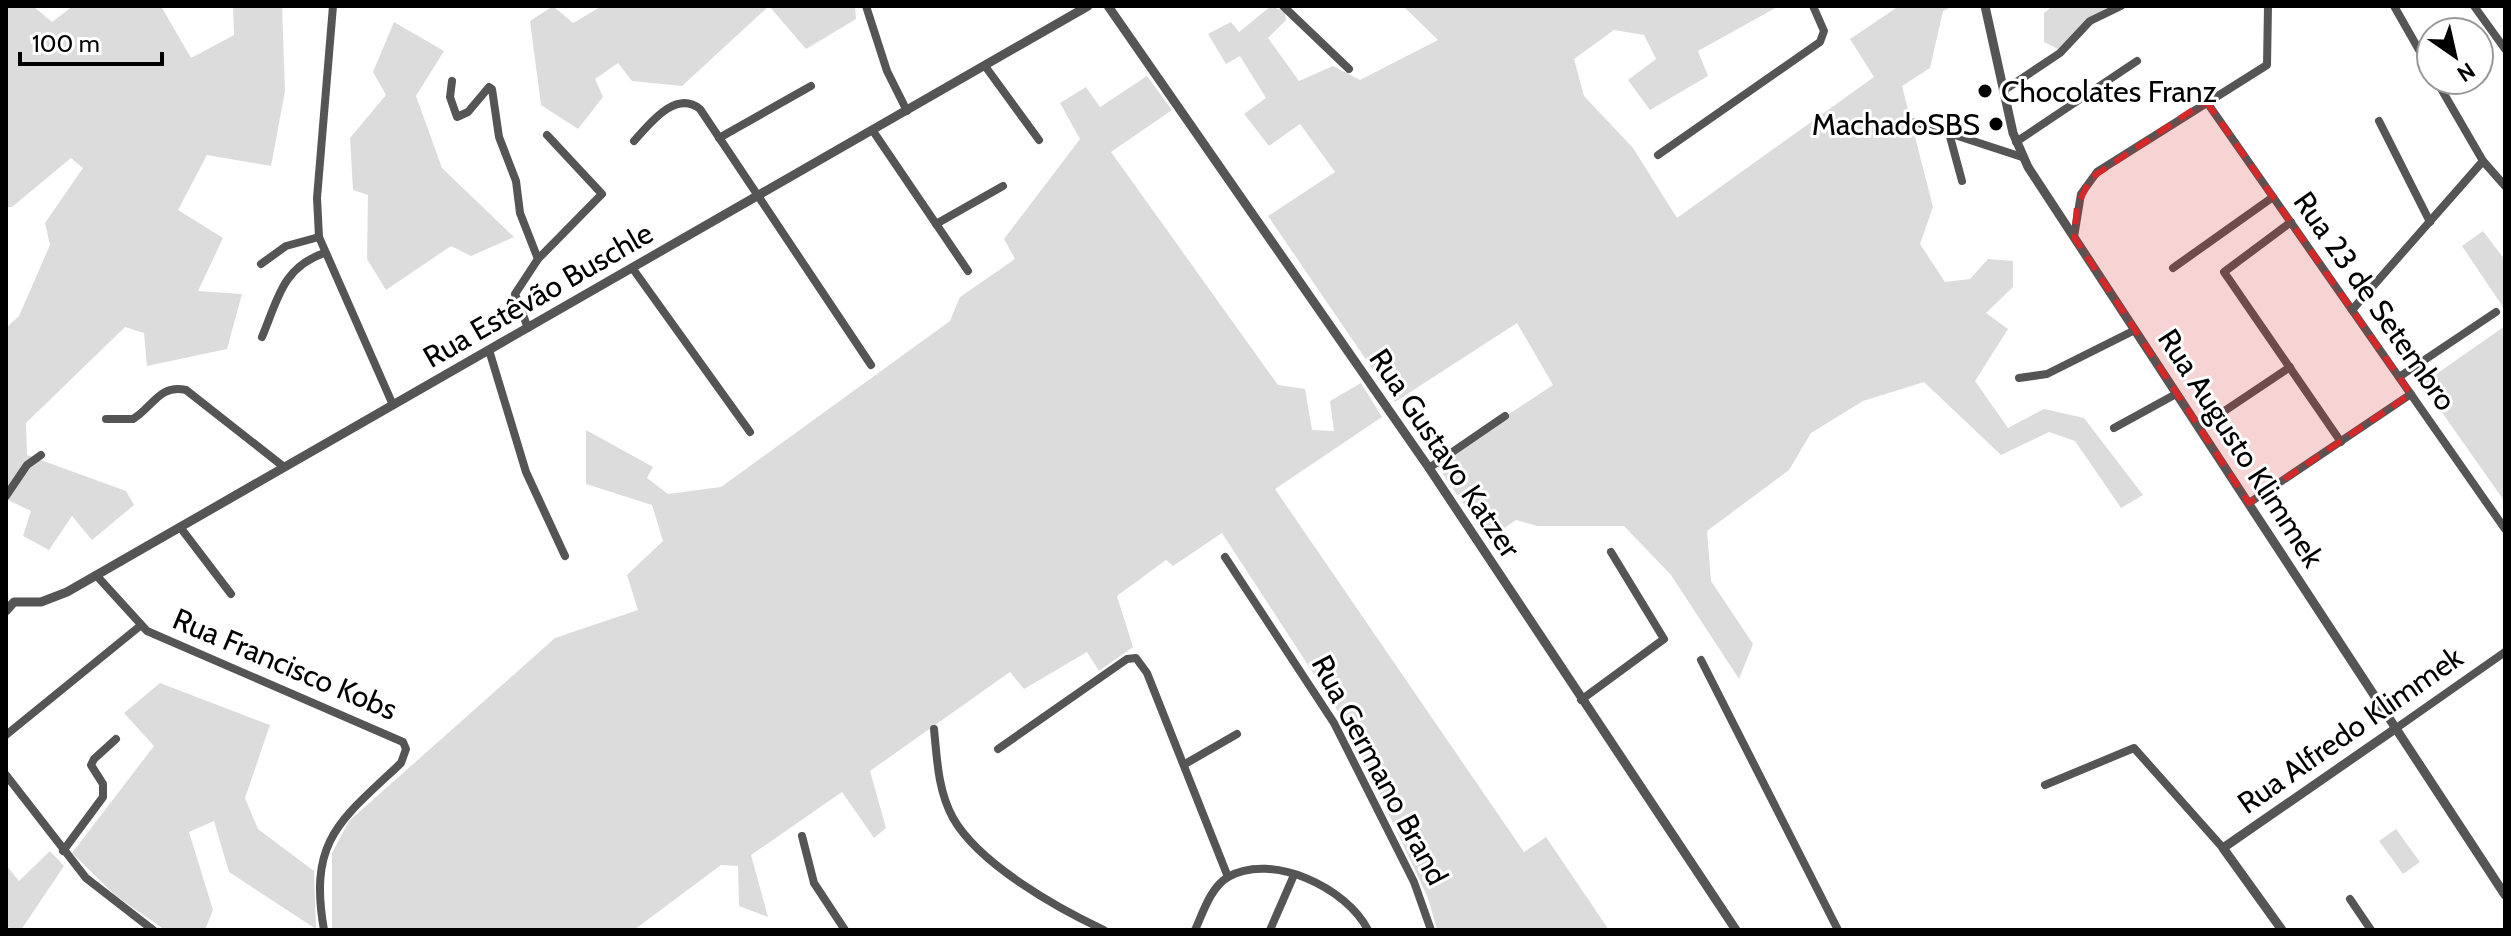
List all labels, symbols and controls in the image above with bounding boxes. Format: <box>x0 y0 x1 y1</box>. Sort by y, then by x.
scale bar <box>20 16 162 66</box>
north arrow <box>2415 16 2495 96</box>
text: 100 m <box>32 29 100 58</box>
text: N <box>2452 57 2480 88</box>
place label: Chocolates Franz <box>2001 73 2217 110</box>
marker: Chocolates Franz <box>1976 82 1994 100</box>
place label: MachadoSBS <box>1812 106 1980 143</box>
marker: MachadoSBS <box>1987 115 2005 133</box>
street label: Rua 23 de Setembro <box>2286 184 2464 418</box>
street label: Rua Estêvão Buschle <box>417 214 659 376</box>
street label: Rua Augusto Klimmek <box>2150 322 2332 575</box>
street label: Rua Gustavo Katzer <box>1361 341 1529 565</box>
street label: Rua Francisco Kobs <box>167 600 403 728</box>
street label: Rua Alfredo Klimmek <box>2230 638 2470 821</box>
street label: Rua Germano Brand <box>1304 649 1456 891</box>

